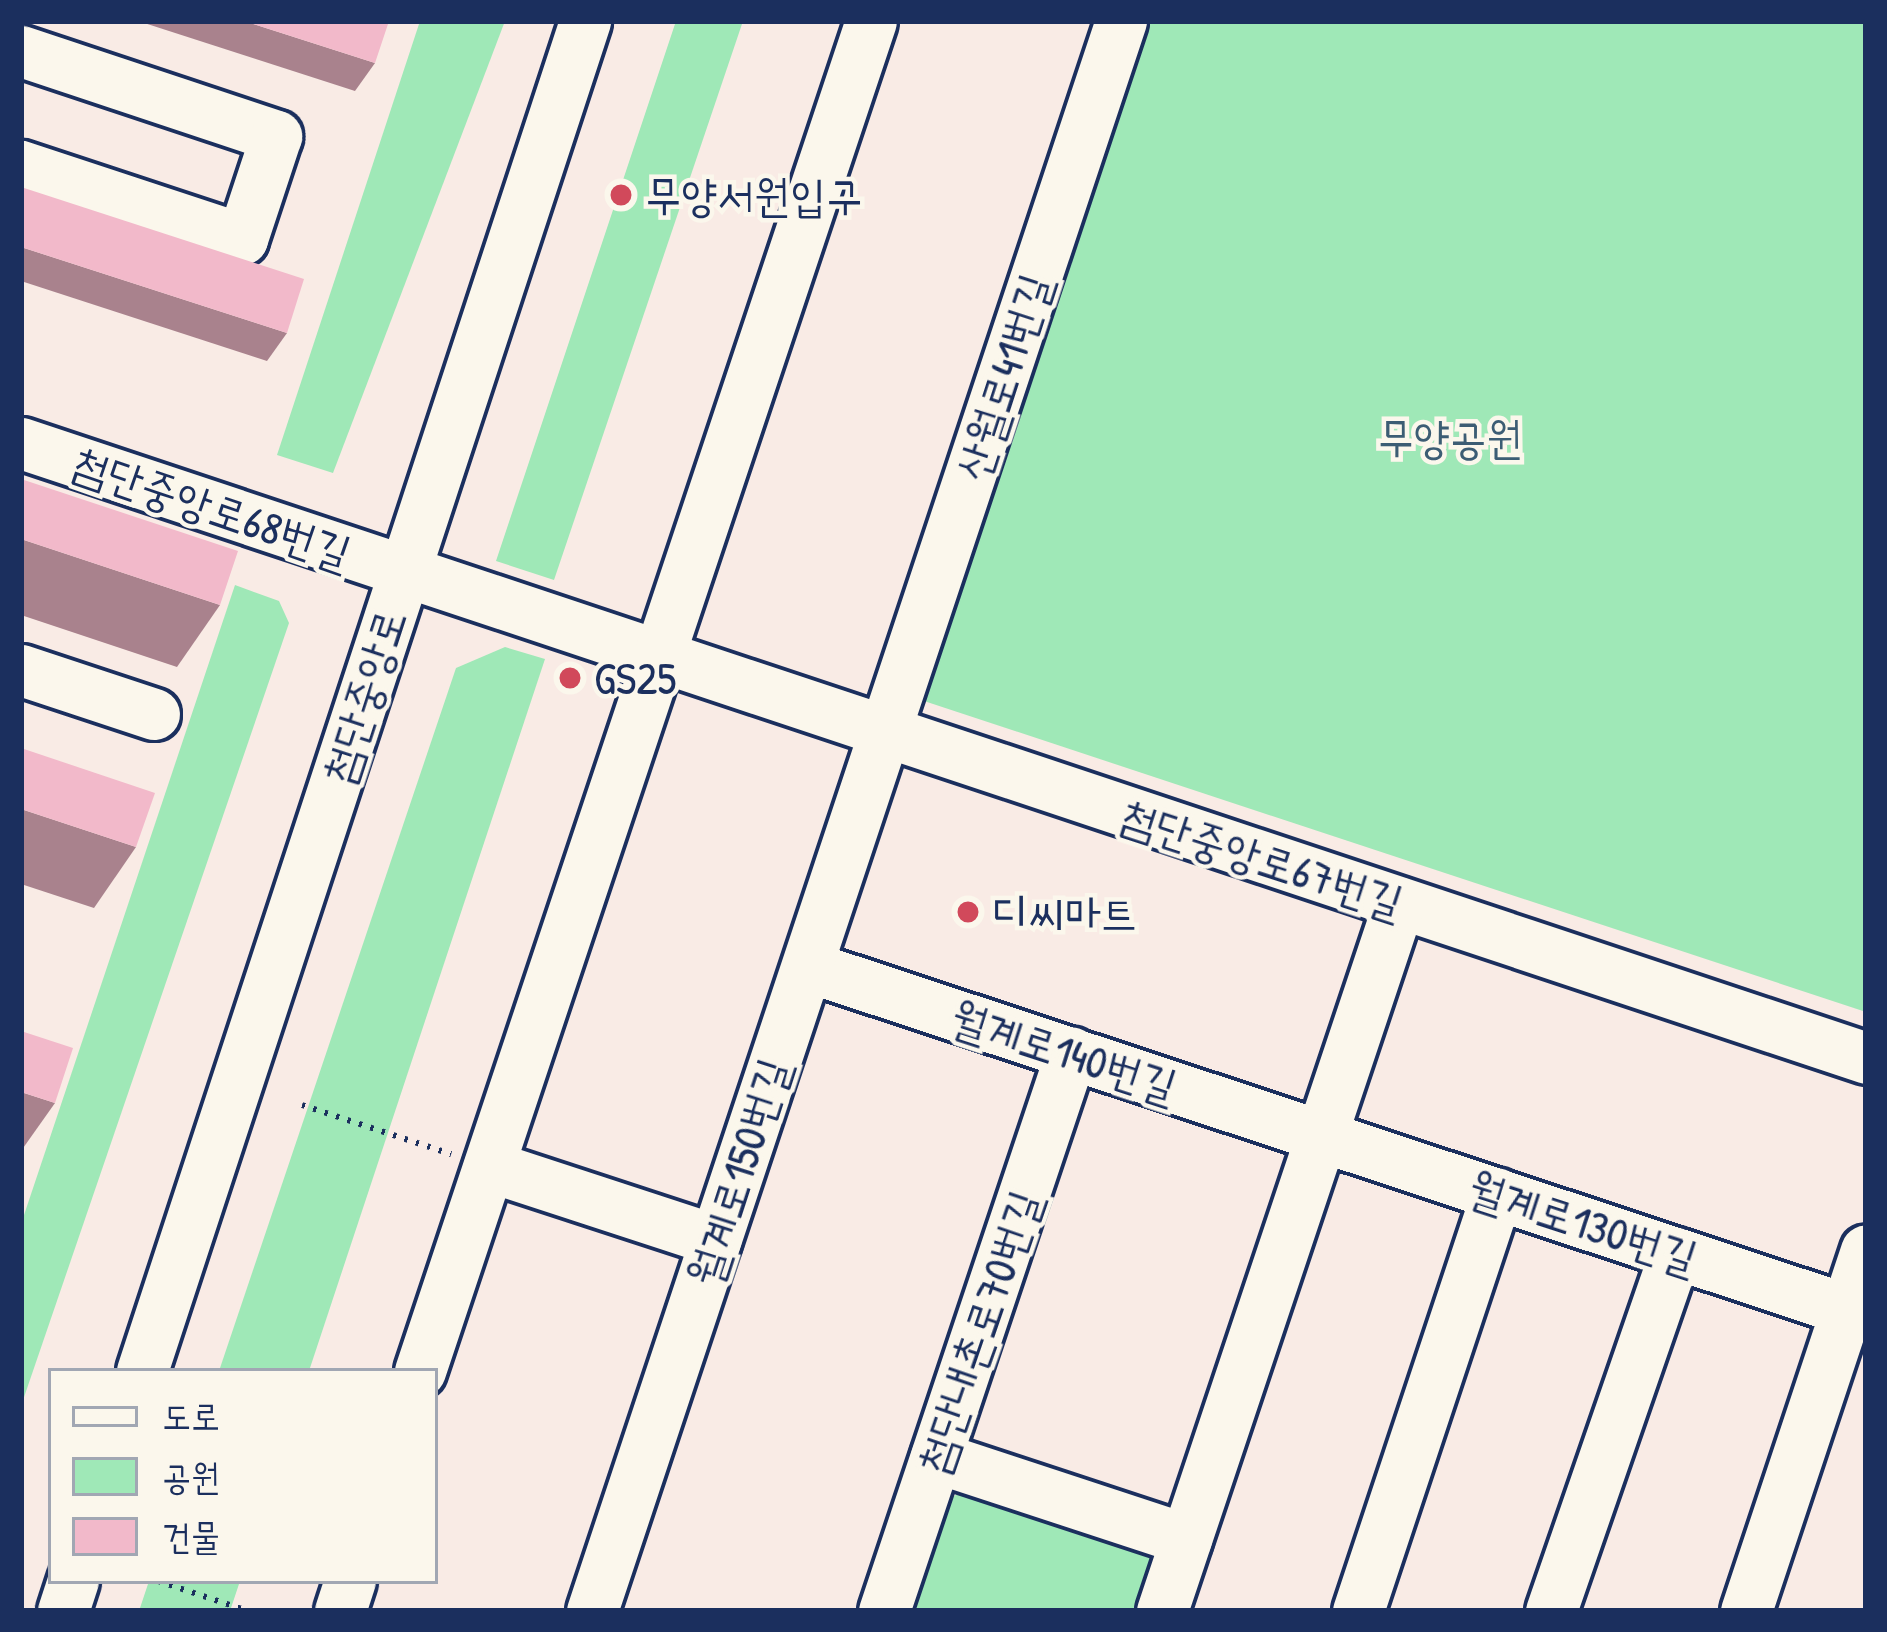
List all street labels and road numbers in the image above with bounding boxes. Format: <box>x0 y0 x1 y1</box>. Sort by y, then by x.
street label: 산월로41번길 <box>944 267 1062 487</box>
street label: 첨단중앙로68번길 <box>66 434 358 580</box>
street label: 첨단중앙로 <box>309 602 417 790</box>
street label: 첨단중앙로67번길 <box>1114 787 1410 929</box>
street label: 월계로140번길 <box>944 989 1184 1113</box>
street label: 월계로150번길 <box>676 1051 800 1293</box>
street label: 월계로130번길 <box>1462 1160 1704 1284</box>
street label: 첨단내촌로70번길 <box>904 1183 1052 1481</box>

